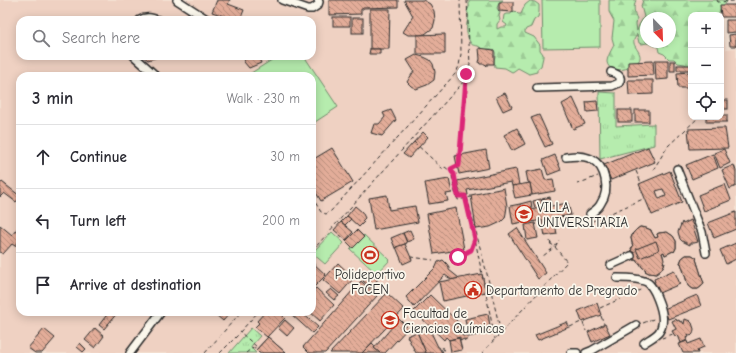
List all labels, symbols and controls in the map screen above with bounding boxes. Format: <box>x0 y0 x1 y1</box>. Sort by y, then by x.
north arrow <box>640 12 676 48</box>
map controls <box>688 12 724 120</box>
button: + <box>688 12 724 48</box>
search box <box>16 16 316 60</box>
icon: search <box>30 27 52 49</box>
text: Search here <box>62 29 140 47</box>
button: − <box>688 48 724 84</box>
route end <box>457 65 475 83</box>
button: locate <box>688 84 724 120</box>
text: 3 min <box>32 89 73 108</box>
text: Walk · 230 m <box>226 91 300 106</box>
icon: ahead <box>32 146 54 168</box>
text: Continue <box>70 148 127 166</box>
text: 30 m <box>270 149 300 164</box>
place label: VILLA UNIVERSITARIA <box>537 200 629 230</box>
school or university icon: VILLA UNIVERSITARIA <box>514 204 534 224</box>
icon: left <box>32 210 54 232</box>
text: Turn left <box>70 212 126 230</box>
text: 200 m <box>262 213 300 228</box>
sports icon: Polideportivo FaCEN <box>360 245 380 265</box>
route start <box>449 248 467 266</box>
place label: Polideportivo FaCEN <box>335 267 405 297</box>
icon: arrive <box>32 274 54 296</box>
text: Arrive at destination <box>70 276 201 294</box>
public building icon: Departamento de Pregrado <box>463 280 483 300</box>
place label: Departamento de Pregrado <box>486 283 637 298</box>
place label: Facultad de Ciencias Químicas <box>403 306 504 336</box>
school or university icon: Facultad de Ciencias Químicas <box>380 310 400 330</box>

